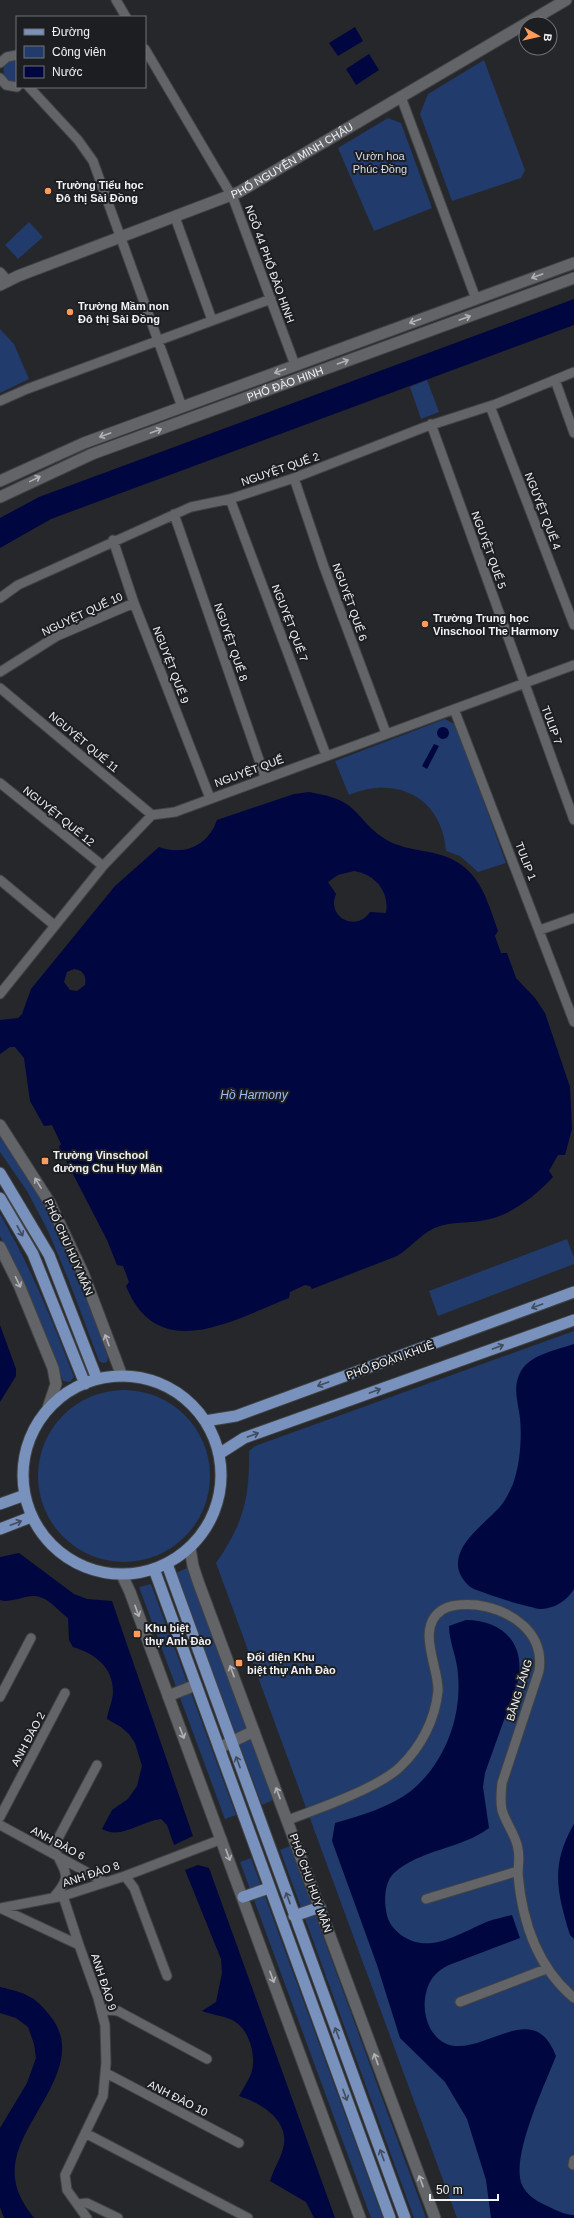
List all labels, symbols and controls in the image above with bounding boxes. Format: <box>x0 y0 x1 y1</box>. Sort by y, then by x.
legend <box>16 16 146 88</box>
north arrow <box>518 16 558 56</box>
text: Đường <box>52 25 90 39</box>
text: B <box>541 33 554 42</box>
text: Công viên <box>52 45 106 59</box>
text: Nước <box>52 65 83 79</box>
street label: PHỐ NGUYỄN MINH CHÂU <box>229 120 355 201</box>
park label: Vườn hoa Phúc Đồng <box>353 150 407 175</box>
place label: Trường Tiểu học Đô thị Sài Đồng <box>56 179 144 205</box>
marker: Trường Tiểu học Đô thị Sài Đồng <box>43 186 53 196</box>
street label: NGÕ 44 PHỐ ĐÀO HINH <box>243 203 298 324</box>
one-way arrow <box>532 273 544 281</box>
place label: Trường Mầm non Đô thị Sài Đồng <box>78 300 169 326</box>
marker: Trường Mầm non Đô thị Sài Đồng <box>65 307 75 317</box>
one-way arrow <box>459 313 471 321</box>
one-way arrow <box>410 318 422 326</box>
one-way arrow <box>337 358 349 366</box>
street label: PHỐ ĐÀO HINH <box>245 364 325 403</box>
one-way arrow <box>275 367 287 375</box>
one-way arrow <box>149 427 162 434</box>
one-way arrow <box>100 431 112 439</box>
street label: NGUYỆT QUẾ 2 <box>239 450 321 488</box>
street label: NGUYỆT QUẾ 4 <box>523 471 563 551</box>
one-way arrow <box>29 475 41 482</box>
street label: NGUYỆT QUẾ 5 <box>469 510 509 590</box>
street label: NGUYỆT QUẾ 6 <box>330 562 370 642</box>
street label: NGUYỆT QUẾ 7 <box>270 583 310 663</box>
street label: NGUYỆT QUẾ 10 <box>40 590 124 638</box>
street label: NGUYỆT QUẾ 8 <box>212 601 250 683</box>
place label: Trường Trung học Vinschool The Harmony <box>433 612 560 637</box>
marker: Trường Trung học Vinschool The Harmony <box>420 619 430 629</box>
street label: NGUYỆT QUẾ 9 <box>151 625 191 705</box>
street label: TULIP 7 <box>539 704 565 746</box>
street label: NGUYỆT QUẾ 11 <box>47 709 121 775</box>
street label: NGUYỆT QUẾ <box>213 753 285 789</box>
street label: NGUYỆT QUẾ 12 <box>21 784 97 848</box>
street label: TULIP 1 <box>513 840 539 882</box>
water label: Hồ Harmony <box>220 1088 289 1102</box>
place label: Trường Vinschool đường Chu Huy Mân <box>53 1149 163 1174</box>
marker: Trường Vinschool đường Chu Huy Mân <box>40 1156 50 1166</box>
one-way arrow <box>33 1177 41 1189</box>
street label: PHỐ CHU HUY MÂN <box>42 1197 97 1297</box>
one-way arrow <box>16 1225 24 1237</box>
one-way arrow <box>15 1276 22 1288</box>
one-way arrow <box>532 1302 544 1310</box>
one-way arrow <box>103 1333 110 1346</box>
street label: PHỐ ĐOÀN KHUÊ <box>344 1338 435 1381</box>
one-way arrow <box>491 1343 503 1351</box>
one-way arrow <box>318 1381 330 1389</box>
one-way arrow <box>368 1387 381 1394</box>
one-way arrow <box>246 1430 258 1438</box>
one-way arrow <box>9 1519 21 1527</box>
one-way arrow <box>134 1605 141 1618</box>
place label: Khu biệt thự Anh Đào <box>145 1622 211 1648</box>
marker: Khu biệt thự Anh Đào <box>132 1629 142 1639</box>
place label: Đối diện Khu biệt thự Anh Đào <box>247 1651 336 1677</box>
marker: Đối diện Khu biệt thự Anh Đào <box>234 1658 244 1668</box>
street label: BẰNG LĂNG <box>504 1658 534 1722</box>
one-way arrow <box>228 1665 235 1678</box>
street label: ANH ĐÀO 2 <box>9 1710 47 1768</box>
one-way arrow <box>179 1727 187 1739</box>
one-way arrow <box>234 1757 242 1769</box>
one-way arrow <box>273 1787 281 1799</box>
street label: ANH ĐÀO 6 <box>29 1824 87 1862</box>
street label: PHỐ CHU HUY MÂN <box>288 1832 335 1934</box>
one-way arrow <box>225 1848 232 1861</box>
street label: ANH ĐÀO 8 <box>61 1859 121 1889</box>
one-way arrow <box>283 1892 291 1904</box>
street label: ANH ĐÀO 9 <box>89 1952 119 2012</box>
one-way arrow <box>269 1971 277 1983</box>
one-way arrow <box>333 2027 340 2040</box>
one-way arrow <box>372 2054 380 2066</box>
street label: ANH ĐÀO 10 <box>146 2078 210 2118</box>
one-way arrow <box>342 2089 349 2102</box>
one-way arrow <box>377 2150 385 2162</box>
one-way arrow <box>417 2176 425 2188</box>
scale bar <box>430 2176 498 2202</box>
text: 50 m <box>436 2183 463 2197</box>

